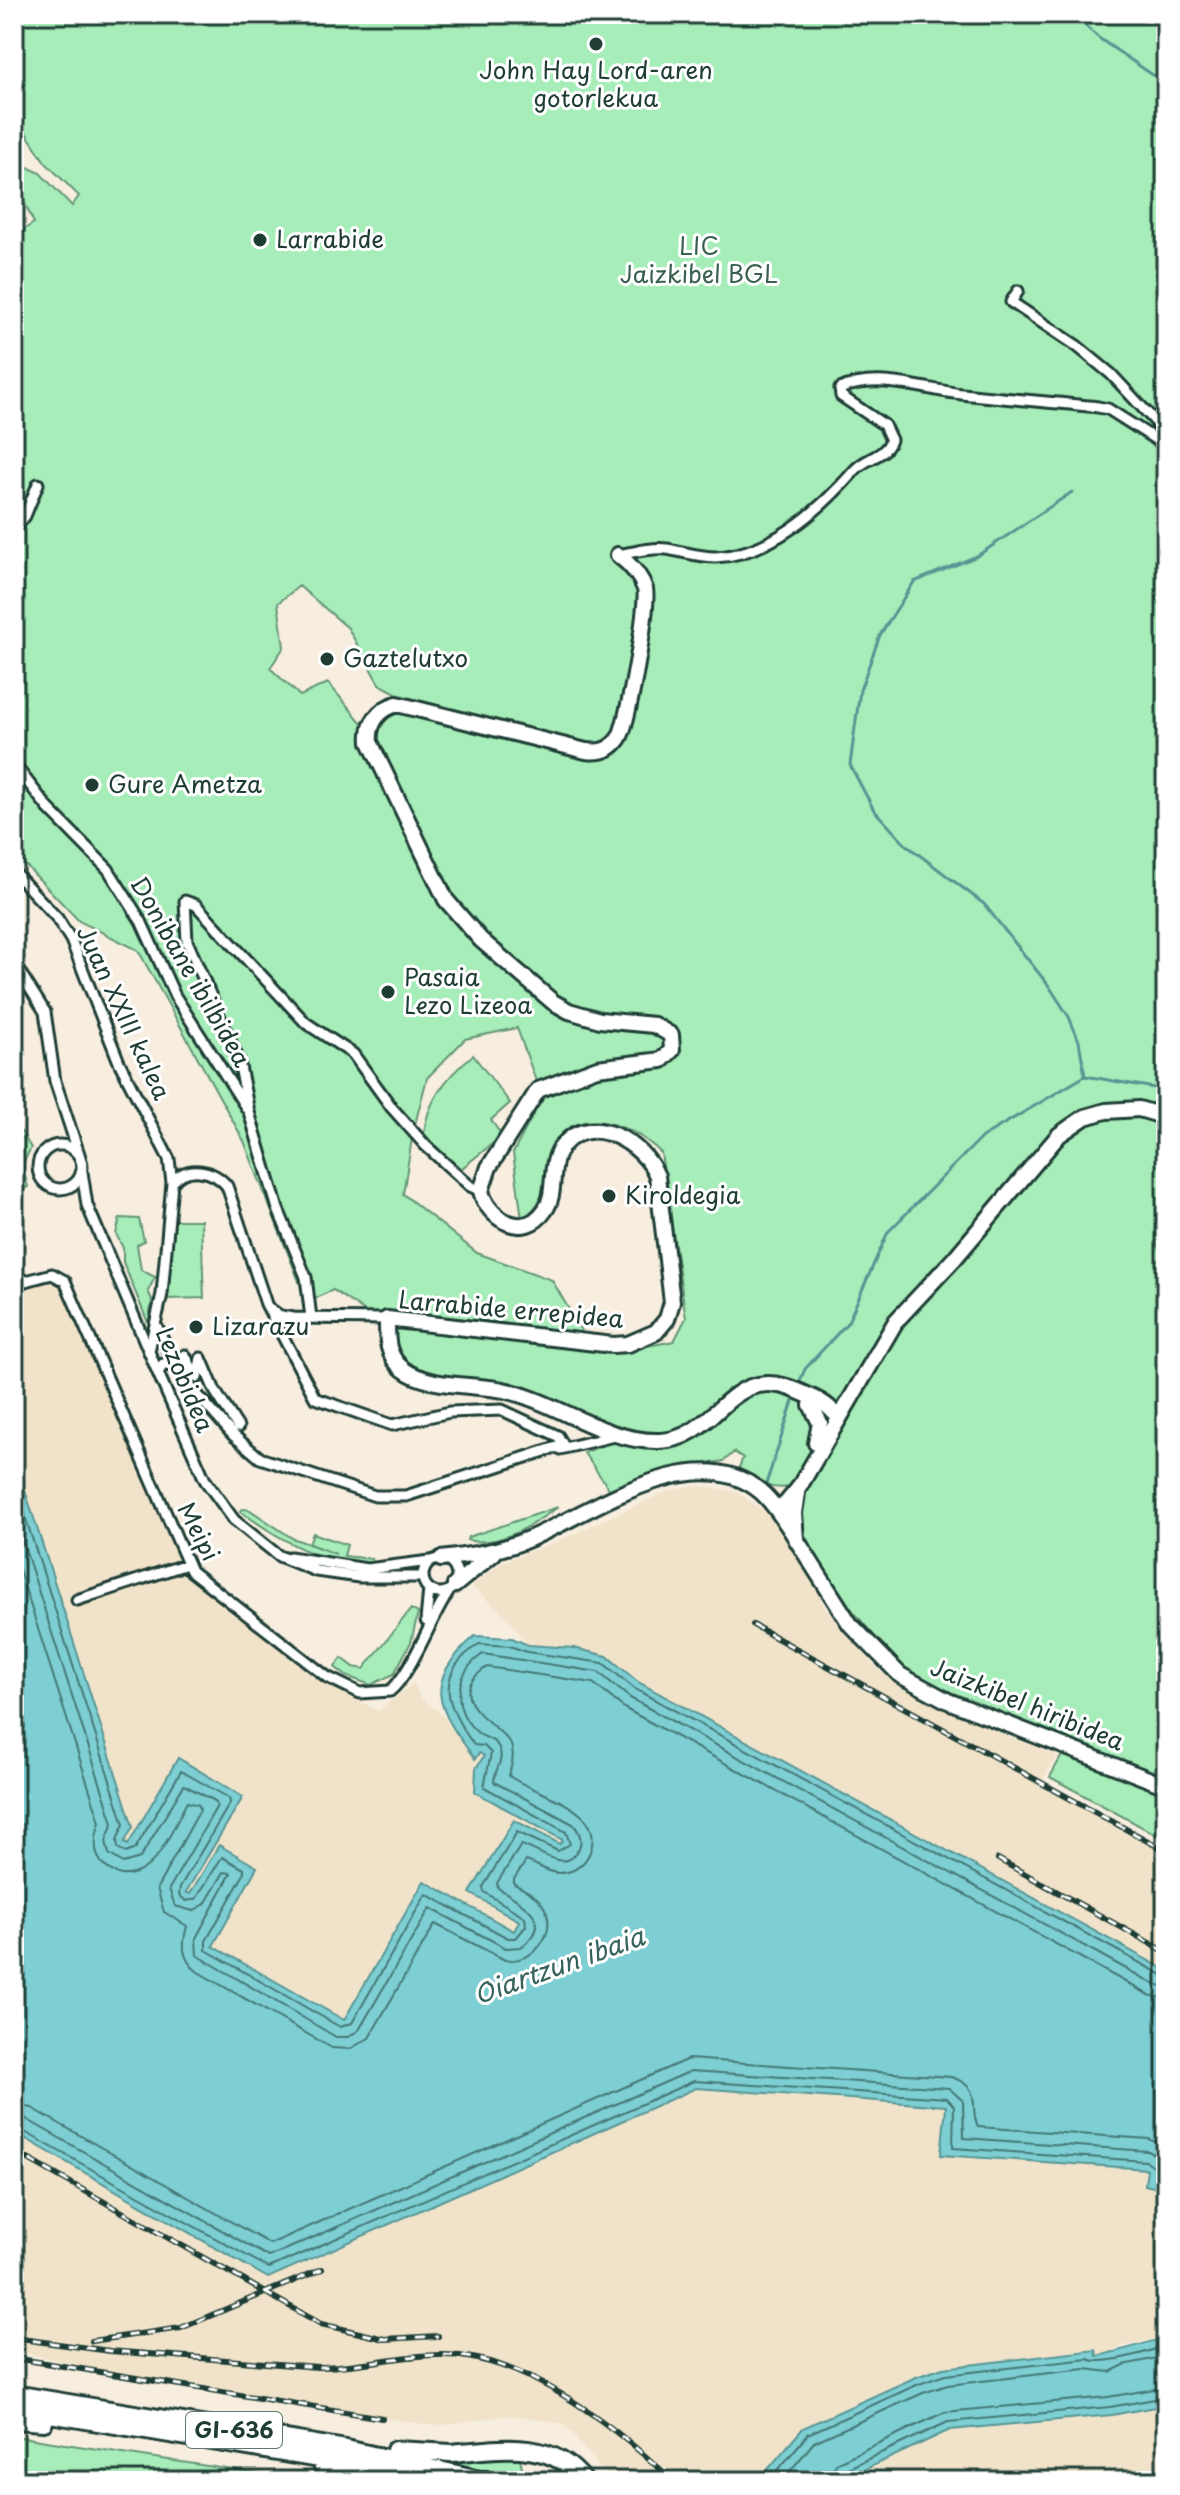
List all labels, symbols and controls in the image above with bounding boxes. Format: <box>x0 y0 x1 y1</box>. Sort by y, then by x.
marker: John Hay Lord-aren gotorlekua <box>587 35 605 53</box>
place label: John Hay Lord-aren gotorlekua <box>479 51 713 115</box>
place label: Larrabide <box>276 220 384 256</box>
park label: LIC Jaizkibel BGL <box>620 227 778 291</box>
marker: Larrabide <box>251 231 269 249</box>
place label: Gaztelutxo <box>343 639 468 675</box>
marker: Gaztelutxo <box>318 650 336 668</box>
place label: Gure Ametza <box>108 765 262 801</box>
marker: Gure Ametza <box>83 776 101 794</box>
street label: Donibane ibilbidea <box>122 869 261 1073</box>
street label: Juan XXIII kalea <box>69 919 181 1105</box>
place label: Pasaia Lezo Lizeoa <box>404 958 532 1022</box>
marker: Pasaia Lezo Lizeoa <box>379 983 397 1001</box>
place label: Kiroldegia <box>625 1176 741 1212</box>
marker: Kiroldegia <box>600 1187 618 1205</box>
street label: Larrabide errepidea <box>397 1280 625 1336</box>
place label: Lizarazu <box>212 1307 309 1343</box>
marker: Lizarazu <box>187 1318 205 1336</box>
street label: Lezobidea <box>148 1321 224 1438</box>
street label: Meipi <box>170 1495 230 1567</box>
street label: Jaizkibel hiribidea <box>925 1648 1130 1758</box>
water label: Oiartzun ibaia <box>468 1915 650 2014</box>
road number: GI-636 <box>186 2412 282 2448</box>

